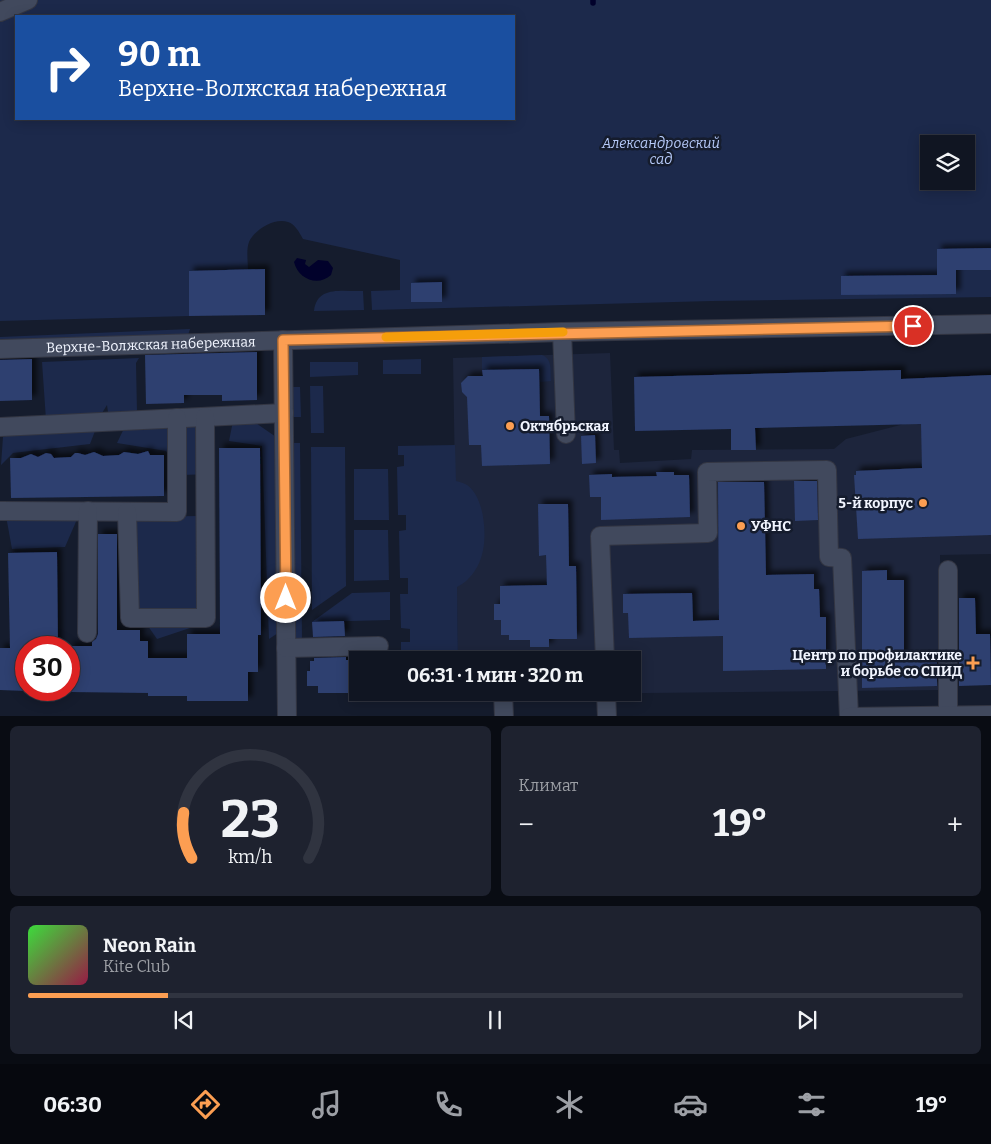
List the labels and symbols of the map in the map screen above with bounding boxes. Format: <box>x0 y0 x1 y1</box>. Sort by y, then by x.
park label: Александровский сад <box>601 135 720 168</box>
pin <box>892 305 934 347</box>
street label: Верхне-Волжская набережная <box>46 333 256 356</box>
place label: Октябрьская <box>520 418 609 435</box>
marker: Октябрьская <box>504 420 516 432</box>
place label: 5-й корпус <box>838 495 913 512</box>
marker: 5-й корпус <box>917 497 929 509</box>
place label: УФНС <box>751 518 791 535</box>
marker: УФНС <box>735 520 747 532</box>
position arrow <box>259 571 311 623</box>
speed limit sign: 30 <box>15 636 80 701</box>
place label: Центр по профилактике и борьбе со СПИД <box>792 647 962 680</box>
marker: Центр по профилактике и борьбе со СПИД <box>966 656 980 670</box>

